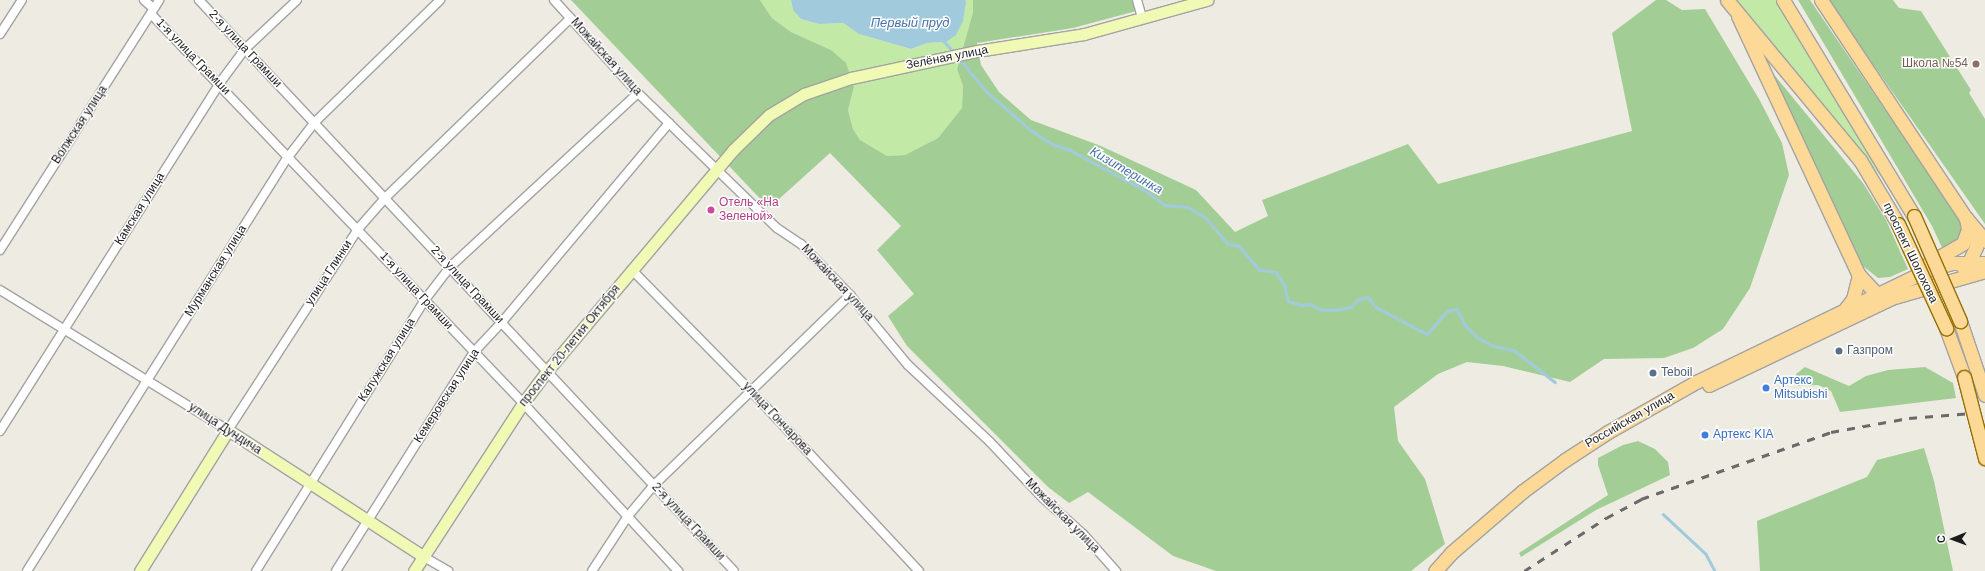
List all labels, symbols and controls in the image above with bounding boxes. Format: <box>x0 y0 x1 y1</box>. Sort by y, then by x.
street label: 2-я улица Грамши <box>205 7 285 91</box>
street label: Можайская улица <box>567 15 645 99</box>
water label: Первый пруд <box>871 15 949 31</box>
street label: 1-я улица Грамши <box>153 16 233 98</box>
street label: Зелёная улица <box>905 43 989 73</box>
place label: Школа №54 <box>1902 57 1968 71</box>
marker: Школа №54 <box>1971 59 1981 69</box>
street label: Волжская улица <box>49 83 111 167</box>
water label: Кизитеринка <box>1087 144 1165 198</box>
street label: Камская улица <box>112 170 168 248</box>
place label: Отель «На Зеленой» <box>719 196 779 224</box>
street label: проспект Шолохова <box>1879 201 1941 305</box>
marker: Отель «На Зеленой» <box>706 205 716 215</box>
street label: Мурманская улица <box>182 223 250 319</box>
street label: улица Глинки <box>303 238 355 308</box>
street label: Можайская улица <box>798 242 876 324</box>
street label: 2-я улица Грамши <box>427 243 507 327</box>
street label: 1-я улица Грамши <box>376 249 456 333</box>
street label: проспект 20-летия Октября <box>516 282 624 410</box>
street label: Калужская улица <box>356 316 418 404</box>
place label: Газпром <box>1847 344 1893 358</box>
street label: Кемеровская улица <box>411 346 483 446</box>
marker: Газпром <box>1834 346 1844 356</box>
place label: Teboil <box>1661 366 1692 380</box>
marker: Teboil <box>1648 368 1658 378</box>
place label: Артекс Mitsubishi <box>1774 374 1827 402</box>
street label: улица Гончарова <box>740 380 814 458</box>
marker: Артекс Mitsubishi <box>1761 383 1771 393</box>
street label: Российская улица <box>1583 389 1677 451</box>
street label: улица Дундича <box>186 400 264 458</box>
place label: Артекс KIA <box>1713 428 1774 442</box>
marker: Артекс KIA <box>1700 430 1710 440</box>
street label: Можайская улица <box>1022 476 1102 556</box>
street label: 2-я улица Грамши <box>648 480 728 564</box>
north arrow <box>1933 519 1973 559</box>
text: С <box>1935 535 1947 543</box>

